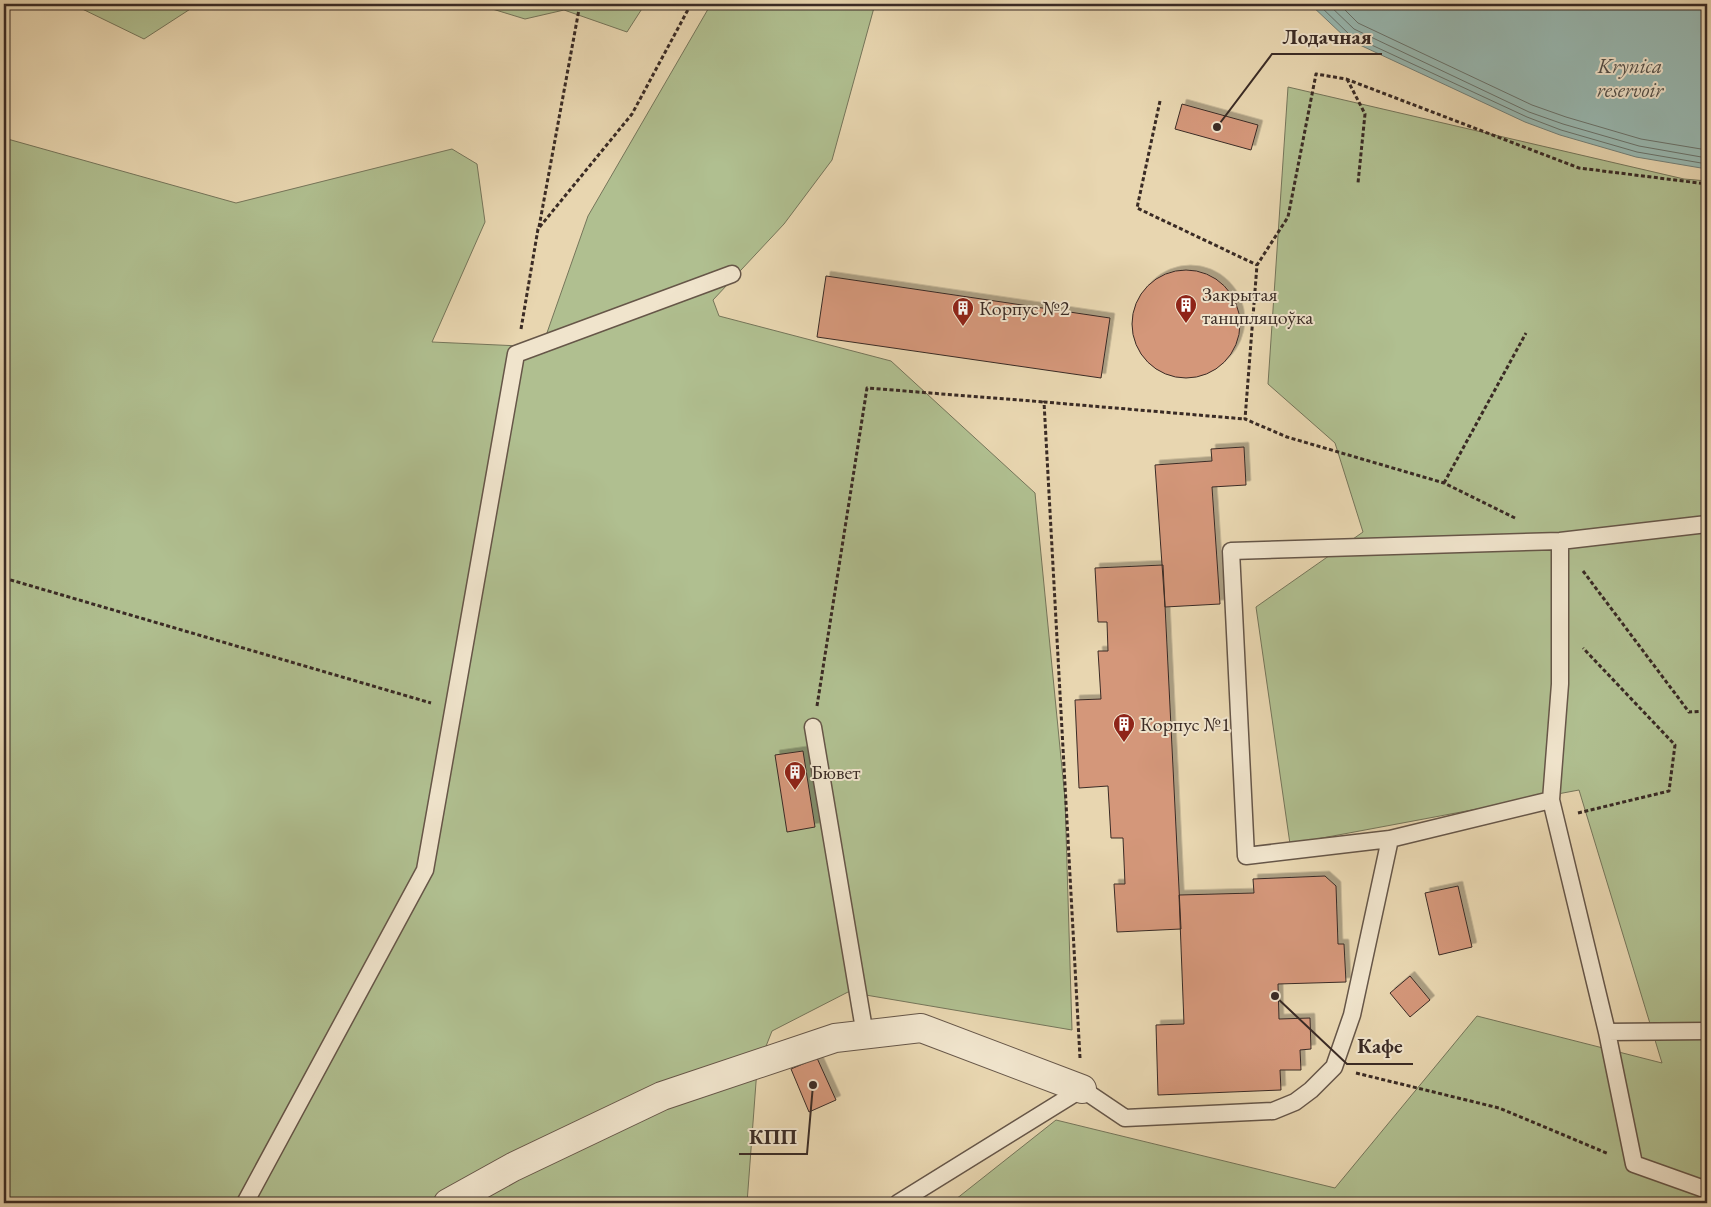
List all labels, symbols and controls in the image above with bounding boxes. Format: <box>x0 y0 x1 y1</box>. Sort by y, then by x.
callout: Лодачная <box>1272 18 1382 54</box>
text: Лодачная <box>1282 23 1372 50</box>
water label: Krynica reservoir <box>1597 52 1664 103</box>
place label: Закрытая танцпляцоўка <box>1202 281 1313 330</box>
building icon: Закрытая танцпляцоўка <box>1174 293 1198 324</box>
place label: Корпус №2 <box>979 295 1070 321</box>
building icon: Корпус №2 <box>951 296 975 327</box>
place label: Корпус №1 <box>1140 711 1231 737</box>
building icon: Корпус №1 <box>1112 712 1136 743</box>
place label: Бювет <box>811 759 860 785</box>
building icon: Бювет <box>783 760 807 791</box>
callout: Кафе <box>1347 1028 1413 1064</box>
text: Кафе <box>1357 1032 1403 1059</box>
callout: КПП <box>739 1118 807 1154</box>
text: КПП <box>749 1123 797 1150</box>

